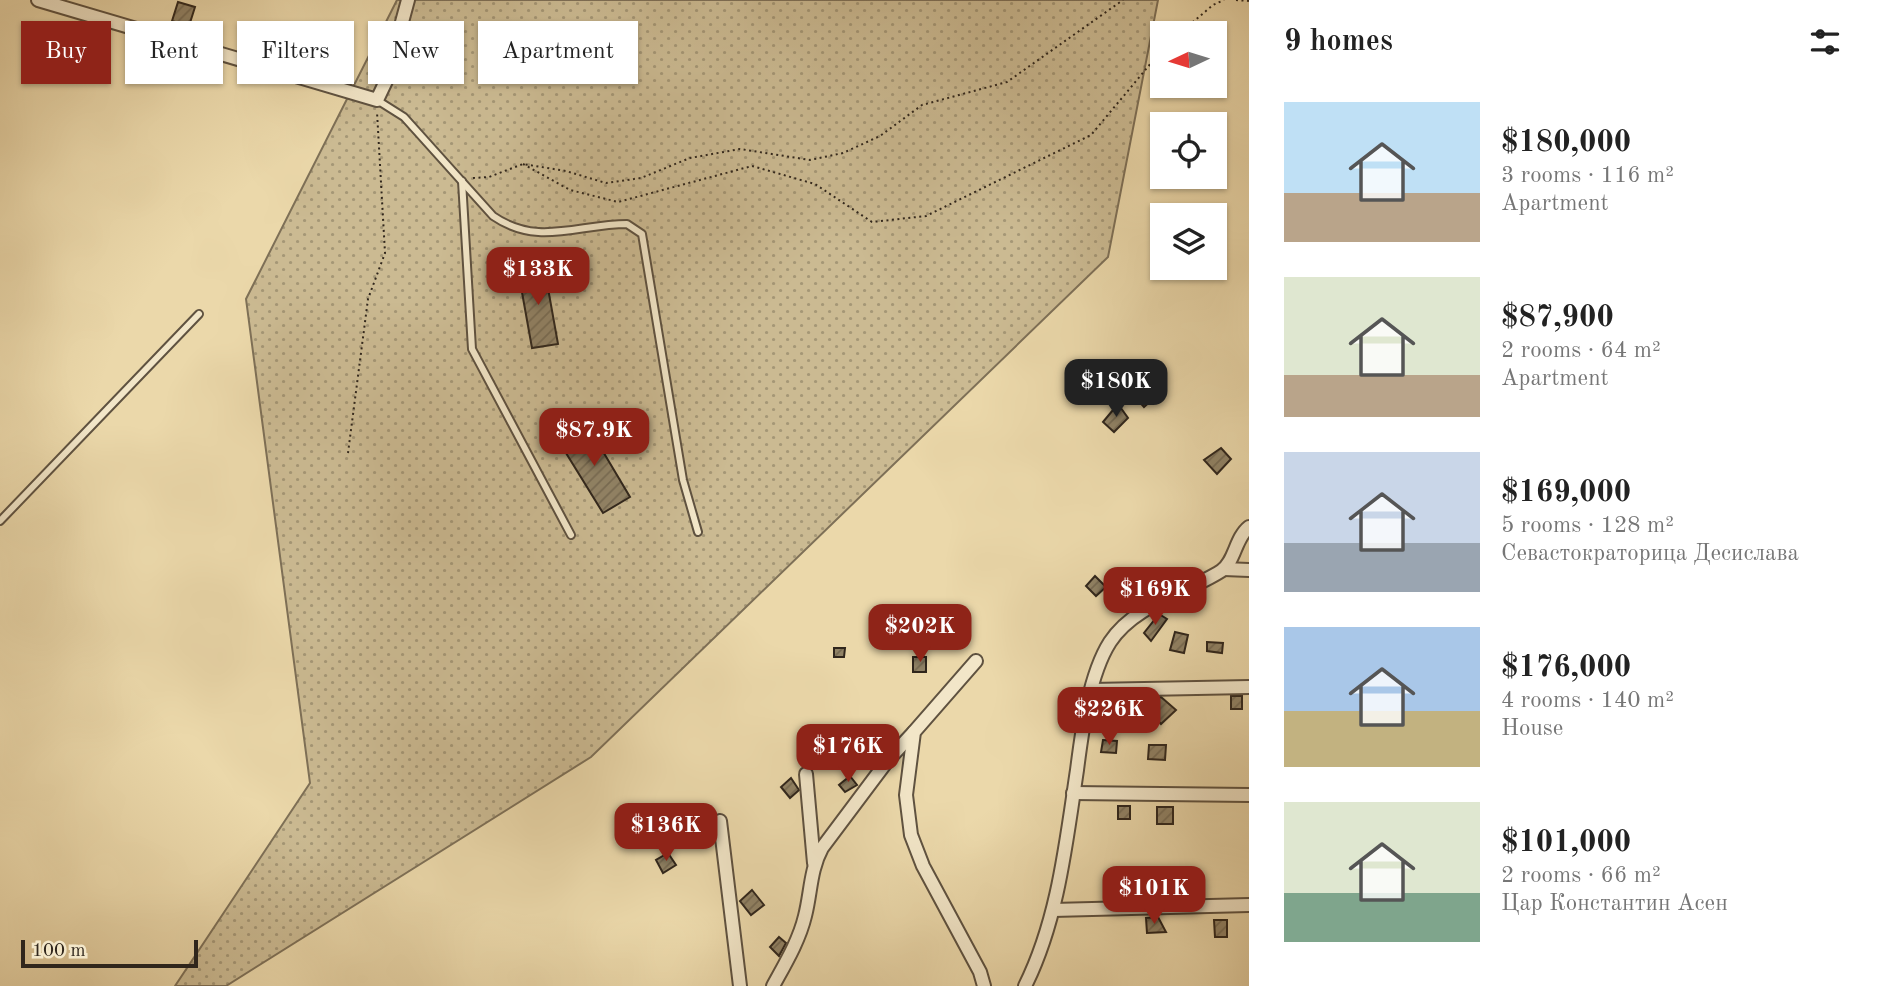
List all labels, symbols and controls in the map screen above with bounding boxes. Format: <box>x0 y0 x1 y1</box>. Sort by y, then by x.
chip: Buy <box>21 21 111 84</box>
chip: Rent <box>125 21 223 84</box>
chip: Filters <box>237 21 354 84</box>
chip: New <box>368 21 464 84</box>
chip: Apartment <box>478 21 638 84</box>
north arrow <box>1150 21 1227 98</box>
map controls <box>1150 21 1227 280</box>
icon: filters <box>1806 23 1844 61</box>
text: 9 homes <box>1284 27 1393 57</box>
button: locate <box>1150 112 1227 189</box>
text: $180,000 <box>1501 128 1631 158</box>
icon: home <box>1340 130 1424 214</box>
text: 3 rooms · 116 m² <box>1501 164 1674 187</box>
text: Apartment <box>1501 192 1609 215</box>
button: layers <box>1150 203 1227 280</box>
pin: $133K <box>489 247 587 307</box>
text: $133K <box>502 258 574 281</box>
text: $87,900 <box>1501 303 1614 333</box>
icon: home <box>1340 305 1424 389</box>
text: 2 rooms · 64 m² <box>1501 339 1661 362</box>
pin: $180K <box>1067 360 1165 419</box>
text: Apartment <box>1501 367 1609 390</box>
text: $180K <box>1080 370 1152 393</box>
pin: $87.9K <box>537 408 651 468</box>
text: $87.9K <box>555 419 633 442</box>
text: $169,000 <box>1501 478 1631 508</box>
icon: home <box>1340 480 1424 564</box>
text: 5 rooms · 128 m² <box>1501 514 1674 537</box>
text: Севастократорица Десислава <box>1501 542 1799 565</box>
pin: $169K <box>1106 568 1204 627</box>
text: $169K <box>1119 578 1191 601</box>
pin: $202K <box>871 604 969 664</box>
text: $202K <box>884 615 956 638</box>
text: $176,000 <box>1501 653 1631 683</box>
icon: home <box>1340 655 1424 739</box>
pin: $226K <box>1060 688 1158 747</box>
text: 4 rooms · 140 m² <box>1501 689 1674 712</box>
text: $226K <box>1073 698 1145 721</box>
text: House <box>1501 717 1563 740</box>
pin: $176K <box>799 724 897 784</box>
text: $176K <box>812 735 884 758</box>
pin: $136K <box>617 804 715 863</box>
text: $136K <box>630 814 702 837</box>
text: $101,000 <box>1501 828 1631 858</box>
icon: home <box>1340 830 1424 914</box>
text: 2 rooms · 66 m² <box>1501 864 1661 887</box>
pin: $101K <box>1105 866 1203 926</box>
text: $101K <box>1118 877 1190 900</box>
text: Цар Константин Асен <box>1501 892 1728 915</box>
scale bar <box>21 937 198 969</box>
text: 100 m <box>32 942 85 961</box>

